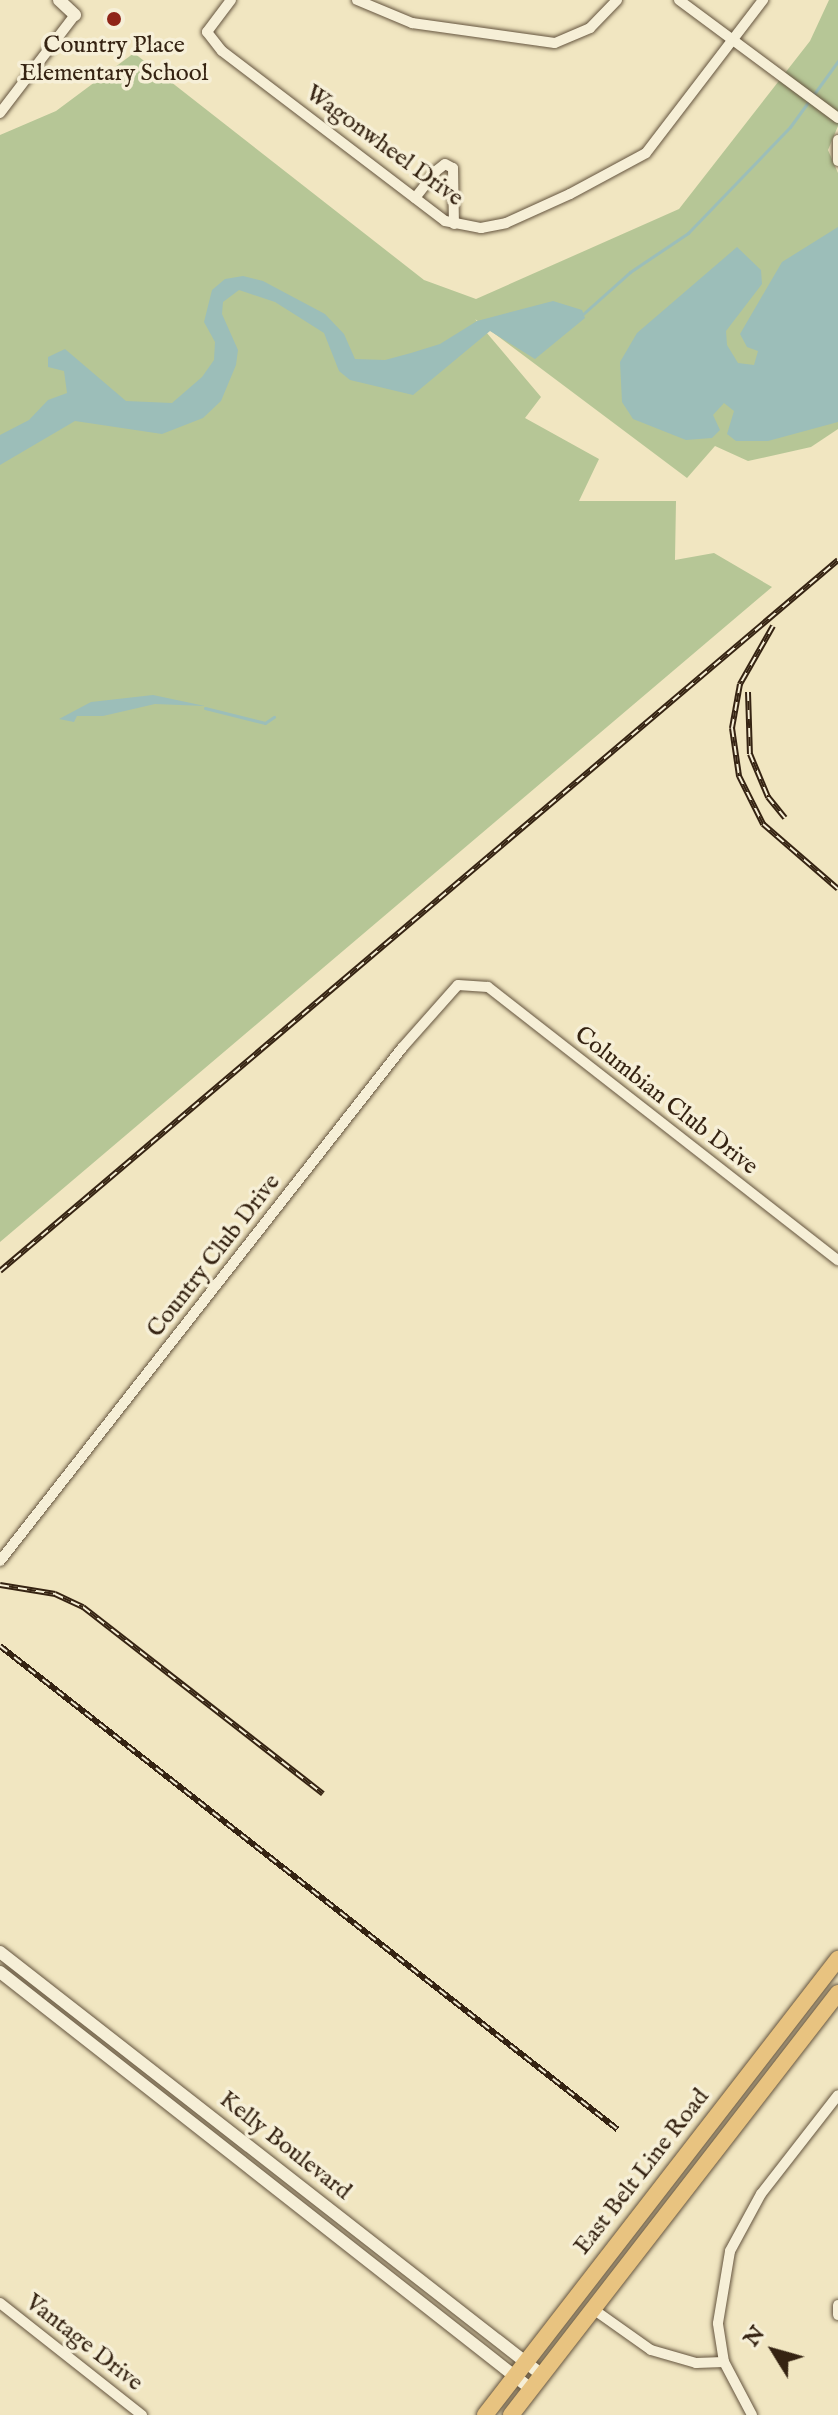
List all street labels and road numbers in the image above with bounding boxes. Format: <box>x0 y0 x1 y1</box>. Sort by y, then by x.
street label: Wagonwheel Drive <box>299 79 469 213</box>
street label: Columbian Club Drive <box>569 1020 763 1182</box>
street label: Country Club Drive <box>141 1169 287 1343</box>
street label: East Belt Line Road <box>568 2083 716 2261</box>
street label: Kelly Boulevard <box>213 2086 357 2206</box>
street label: Vantage Drive <box>20 2288 148 2398</box>

